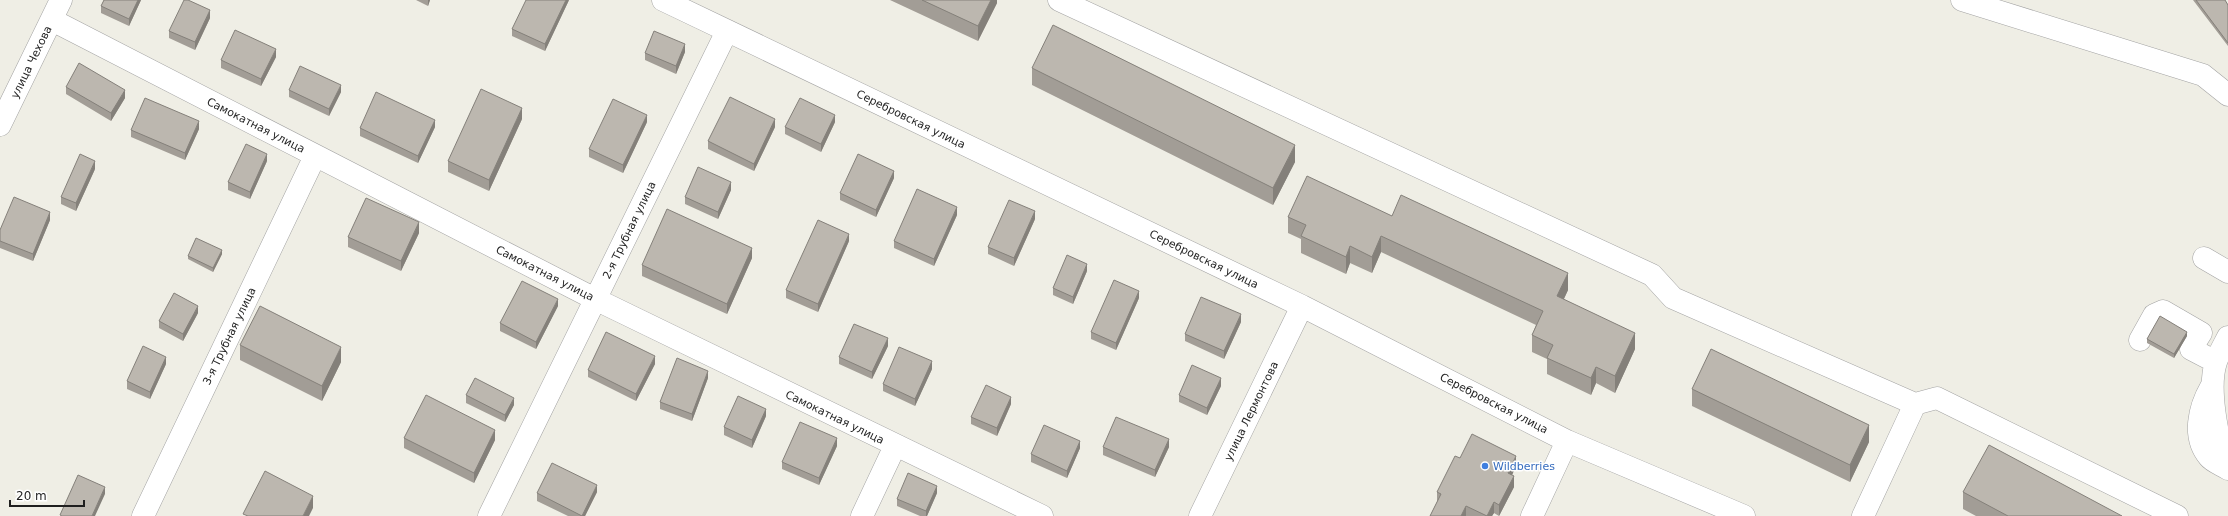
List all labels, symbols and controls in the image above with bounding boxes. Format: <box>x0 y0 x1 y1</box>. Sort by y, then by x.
street label: улица Чехова <box>8 24 55 101</box>
street label: Серебровская улица <box>854 87 967 152</box>
street label: Самокатная улица <box>205 95 307 156</box>
street label: 2-я Трубная улица <box>600 179 659 281</box>
street label: Серебровская улица <box>1147 227 1260 292</box>
street label: Самокатная улица <box>494 243 596 304</box>
street label: 3-я Трубная улица <box>200 285 259 387</box>
street label: улица Лермонтова <box>1222 359 1281 463</box>
street label: Серебровская улица <box>1438 370 1550 436</box>
street label: Самокатная улица <box>783 388 886 447</box>
place label: Wildberries <box>1493 460 1555 473</box>
marker: Wildberries <box>1480 461 1490 471</box>
scale bar <box>10 482 84 508</box>
text: 20 m <box>16 489 47 503</box>

